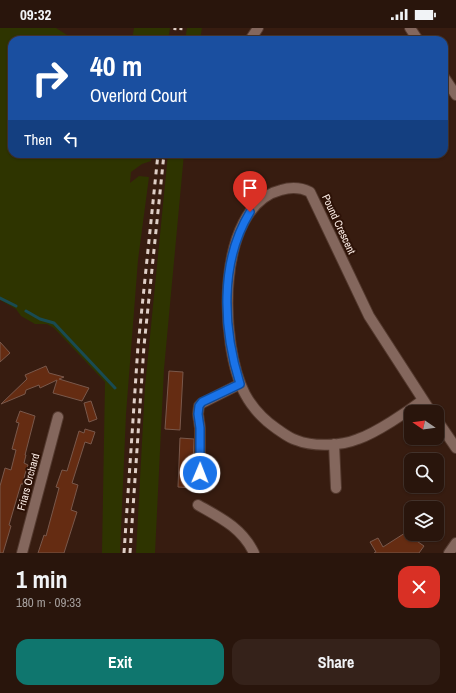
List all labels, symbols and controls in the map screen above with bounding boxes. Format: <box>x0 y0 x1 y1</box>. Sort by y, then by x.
text: 09:32 <box>20 4 51 25</box>
text: 40 m <box>90 47 142 85</box>
icon: right <box>24 52 76 104</box>
text: Overlord Court <box>90 83 187 108</box>
icon: left <box>60 128 82 150</box>
text: Then <box>24 129 52 150</box>
pin <box>233 171 267 212</box>
icon: arrive <box>239 177 261 199</box>
street label: Pound Crescent <box>319 192 359 257</box>
north arrow <box>404 405 444 445</box>
map controls <box>404 405 444 541</box>
street label: Friars Orchard <box>14 452 42 512</box>
position arrow <box>179 452 221 494</box>
button: search <box>404 453 444 493</box>
button: layers <box>404 501 444 541</box>
text: 1 min <box>16 563 67 595</box>
button: close <box>398 566 440 608</box>
text: 180 m · 09:33 <box>16 594 81 611</box>
button: Exit <box>16 639 224 685</box>
button: Share <box>232 639 440 685</box>

